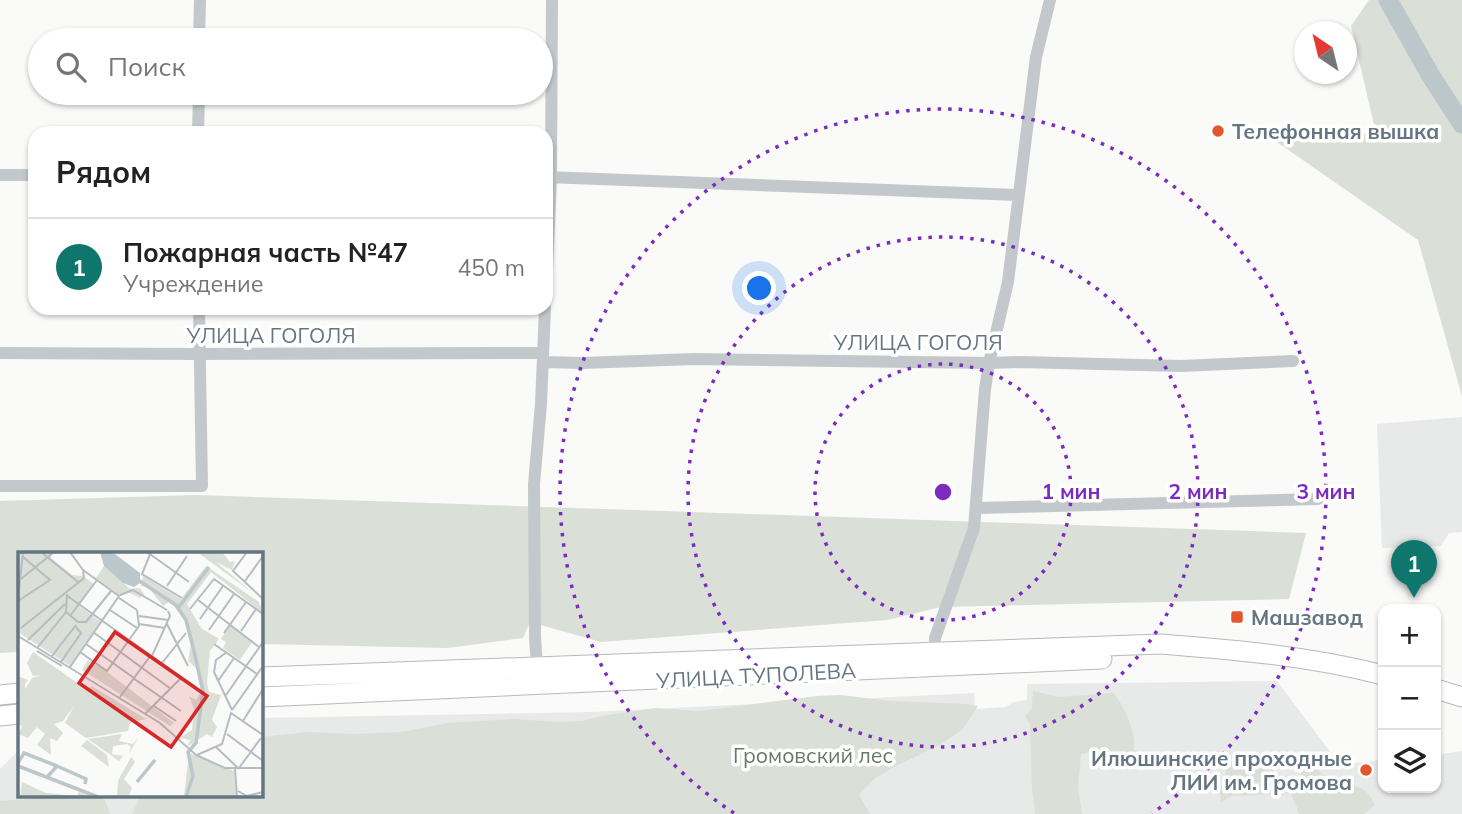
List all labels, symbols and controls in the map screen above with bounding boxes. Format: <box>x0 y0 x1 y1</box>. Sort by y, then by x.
north arrow <box>1294 21 1357 84</box>
search box <box>28 28 553 105</box>
icon: search <box>52 48 90 86</box>
text: Поиск <box>108 50 186 83</box>
place label: Телефонная вышка <box>1232 118 1439 144</box>
marker: Телефонная вышка <box>1210 123 1226 139</box>
text: Рядом <box>56 153 151 191</box>
text: Пожарная часть №47 <box>123 236 408 269</box>
text: 1 <box>72 253 86 282</box>
text: 450 m <box>457 253 525 282</box>
text: Учреждение <box>123 269 263 298</box>
your location <box>742 271 776 305</box>
street label: УЛИЦА ГОГОЛЯ <box>185 322 356 348</box>
street label: УЛИЦА ГОГОЛЯ <box>832 329 1003 355</box>
text: 1 мин <box>1042 478 1100 504</box>
text: 2 мин <box>1169 478 1227 504</box>
text: 3 мин <box>1297 478 1355 504</box>
centre of rings <box>931 480 955 504</box>
pin: 1 <box>1391 540 1437 598</box>
inset map <box>18 552 262 796</box>
place label: Машзавод <box>1251 604 1363 630</box>
map controls <box>1378 604 1441 793</box>
button: + <box>1378 604 1441 667</box>
marker: Машзавод <box>1229 609 1245 625</box>
street label: УЛИЦА ТУПОЛЕВА <box>654 657 857 693</box>
button: − <box>1378 667 1441 730</box>
button: layers <box>1378 730 1441 793</box>
park label: Громовский лес <box>733 742 893 768</box>
place label: Илюшинские проходные ЛИИ им. Громова <box>1091 745 1352 795</box>
marker: Илюшинские проходные ЛИИ им. Громова <box>1358 762 1374 778</box>

